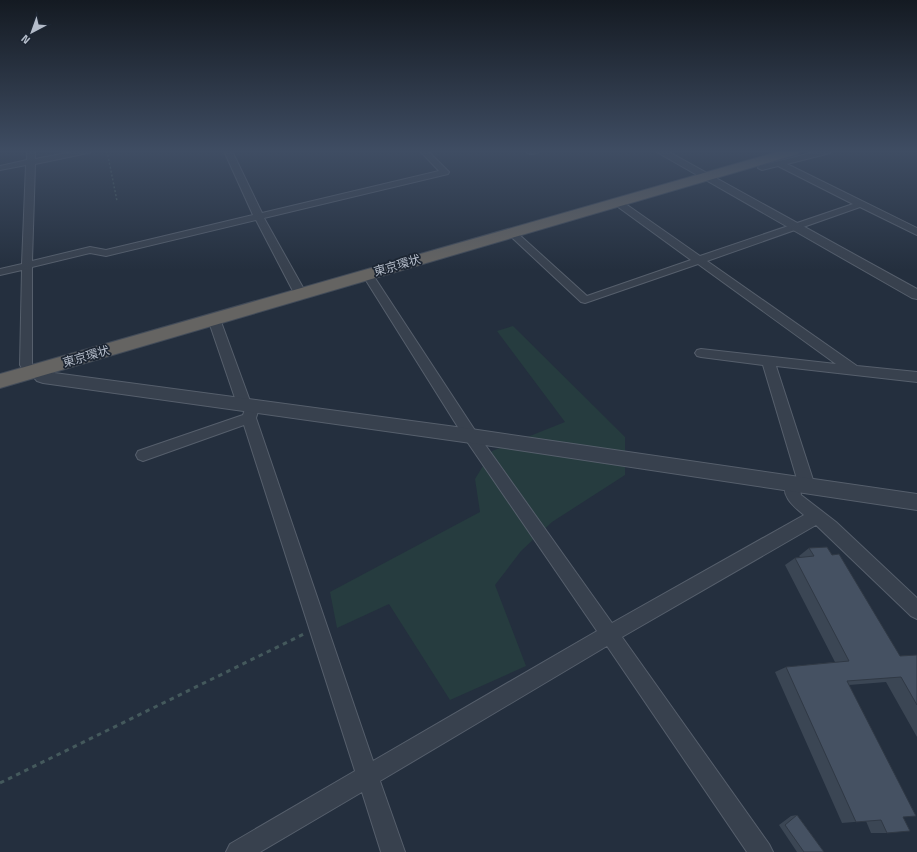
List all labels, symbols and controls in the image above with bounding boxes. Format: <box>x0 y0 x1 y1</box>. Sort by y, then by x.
north arrow <box>12 12 52 52</box>
text: N <box>17 31 34 48</box>
street label: 東京環状 <box>371 249 423 281</box>
street label: 東京環状 <box>60 340 112 372</box>

